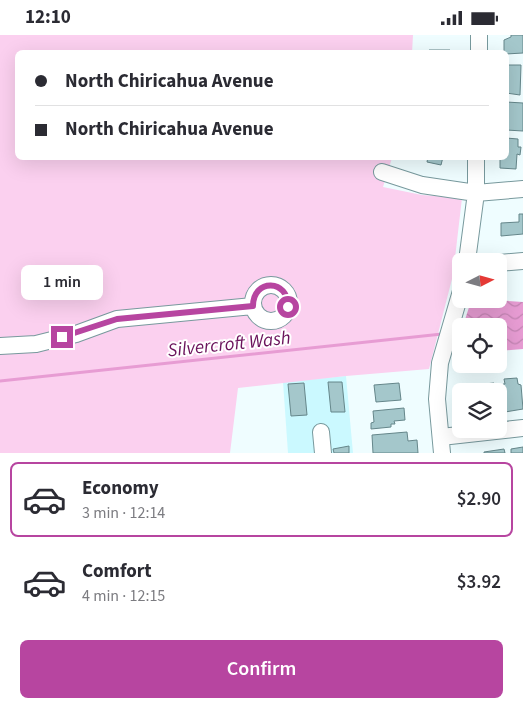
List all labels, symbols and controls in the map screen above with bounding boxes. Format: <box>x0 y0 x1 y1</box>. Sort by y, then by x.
text: 12:10 <box>25 4 71 31</box>
text: North Chiricahua Avenue <box>65 68 274 95</box>
text: North Chiricahua Avenue <box>65 116 274 143</box>
north arrow <box>452 253 508 307</box>
map controls <box>452 253 507 438</box>
callout: 1 min <box>21 265 103 299</box>
text: 1 min <box>43 271 81 293</box>
route start <box>277 296 299 318</box>
button: locate <box>452 318 507 373</box>
water label: Silvercroft Wash <box>166 325 292 364</box>
route end <box>51 326 73 348</box>
button: layers <box>452 383 507 438</box>
text: Economy <box>82 475 159 502</box>
icon: car <box>22 477 67 522</box>
text: $2.90 <box>457 486 501 513</box>
text: 3 min · 12:14 <box>82 502 165 524</box>
text: Comfort <box>82 558 152 585</box>
icon: car <box>22 560 67 605</box>
text: $3.92 <box>457 569 501 596</box>
text: 4 min · 12:15 <box>82 585 165 607</box>
button: Confirm <box>20 640 503 698</box>

